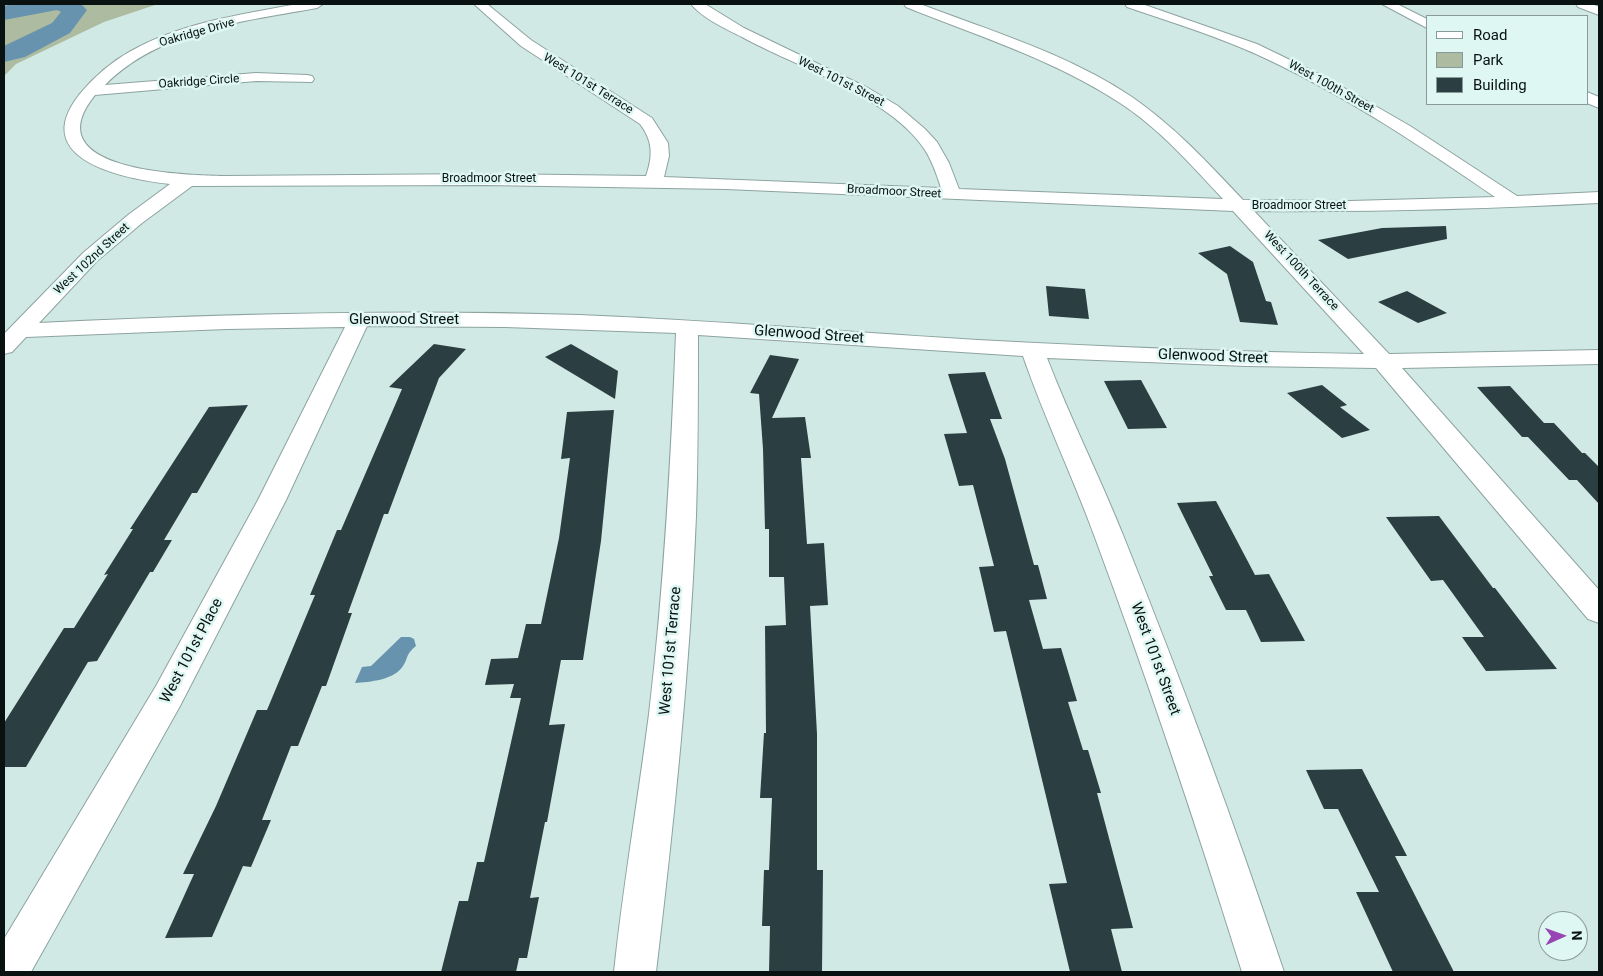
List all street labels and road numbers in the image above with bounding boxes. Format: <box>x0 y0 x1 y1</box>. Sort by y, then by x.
street label: Oakridge Drive <box>158 15 236 51</box>
street label: West 101st Terrace <box>540 51 636 117</box>
street label: West 101st Street <box>795 54 887 110</box>
street label: West 100th Street <box>1286 58 1376 116</box>
street label: Oakridge Circle <box>158 72 240 92</box>
street label: Broadmoor Street <box>442 172 536 186</box>
street label: Broadmoor Street <box>846 182 942 202</box>
street label: Broadmoor Street <box>1252 199 1346 213</box>
street label: West 102nd Street <box>51 220 133 298</box>
street label: West 100th Terrace <box>1260 228 1342 314</box>
street label: Glenwood Street <box>349 311 459 329</box>
street label: Glenwood Street <box>753 322 865 348</box>
street label: Glenwood Street <box>1158 346 1268 368</box>
street label: West 101st Terrace <box>656 586 686 716</box>
street label: West 101st Place <box>157 596 227 706</box>
street label: West 101st Street <box>1126 600 1184 718</box>

